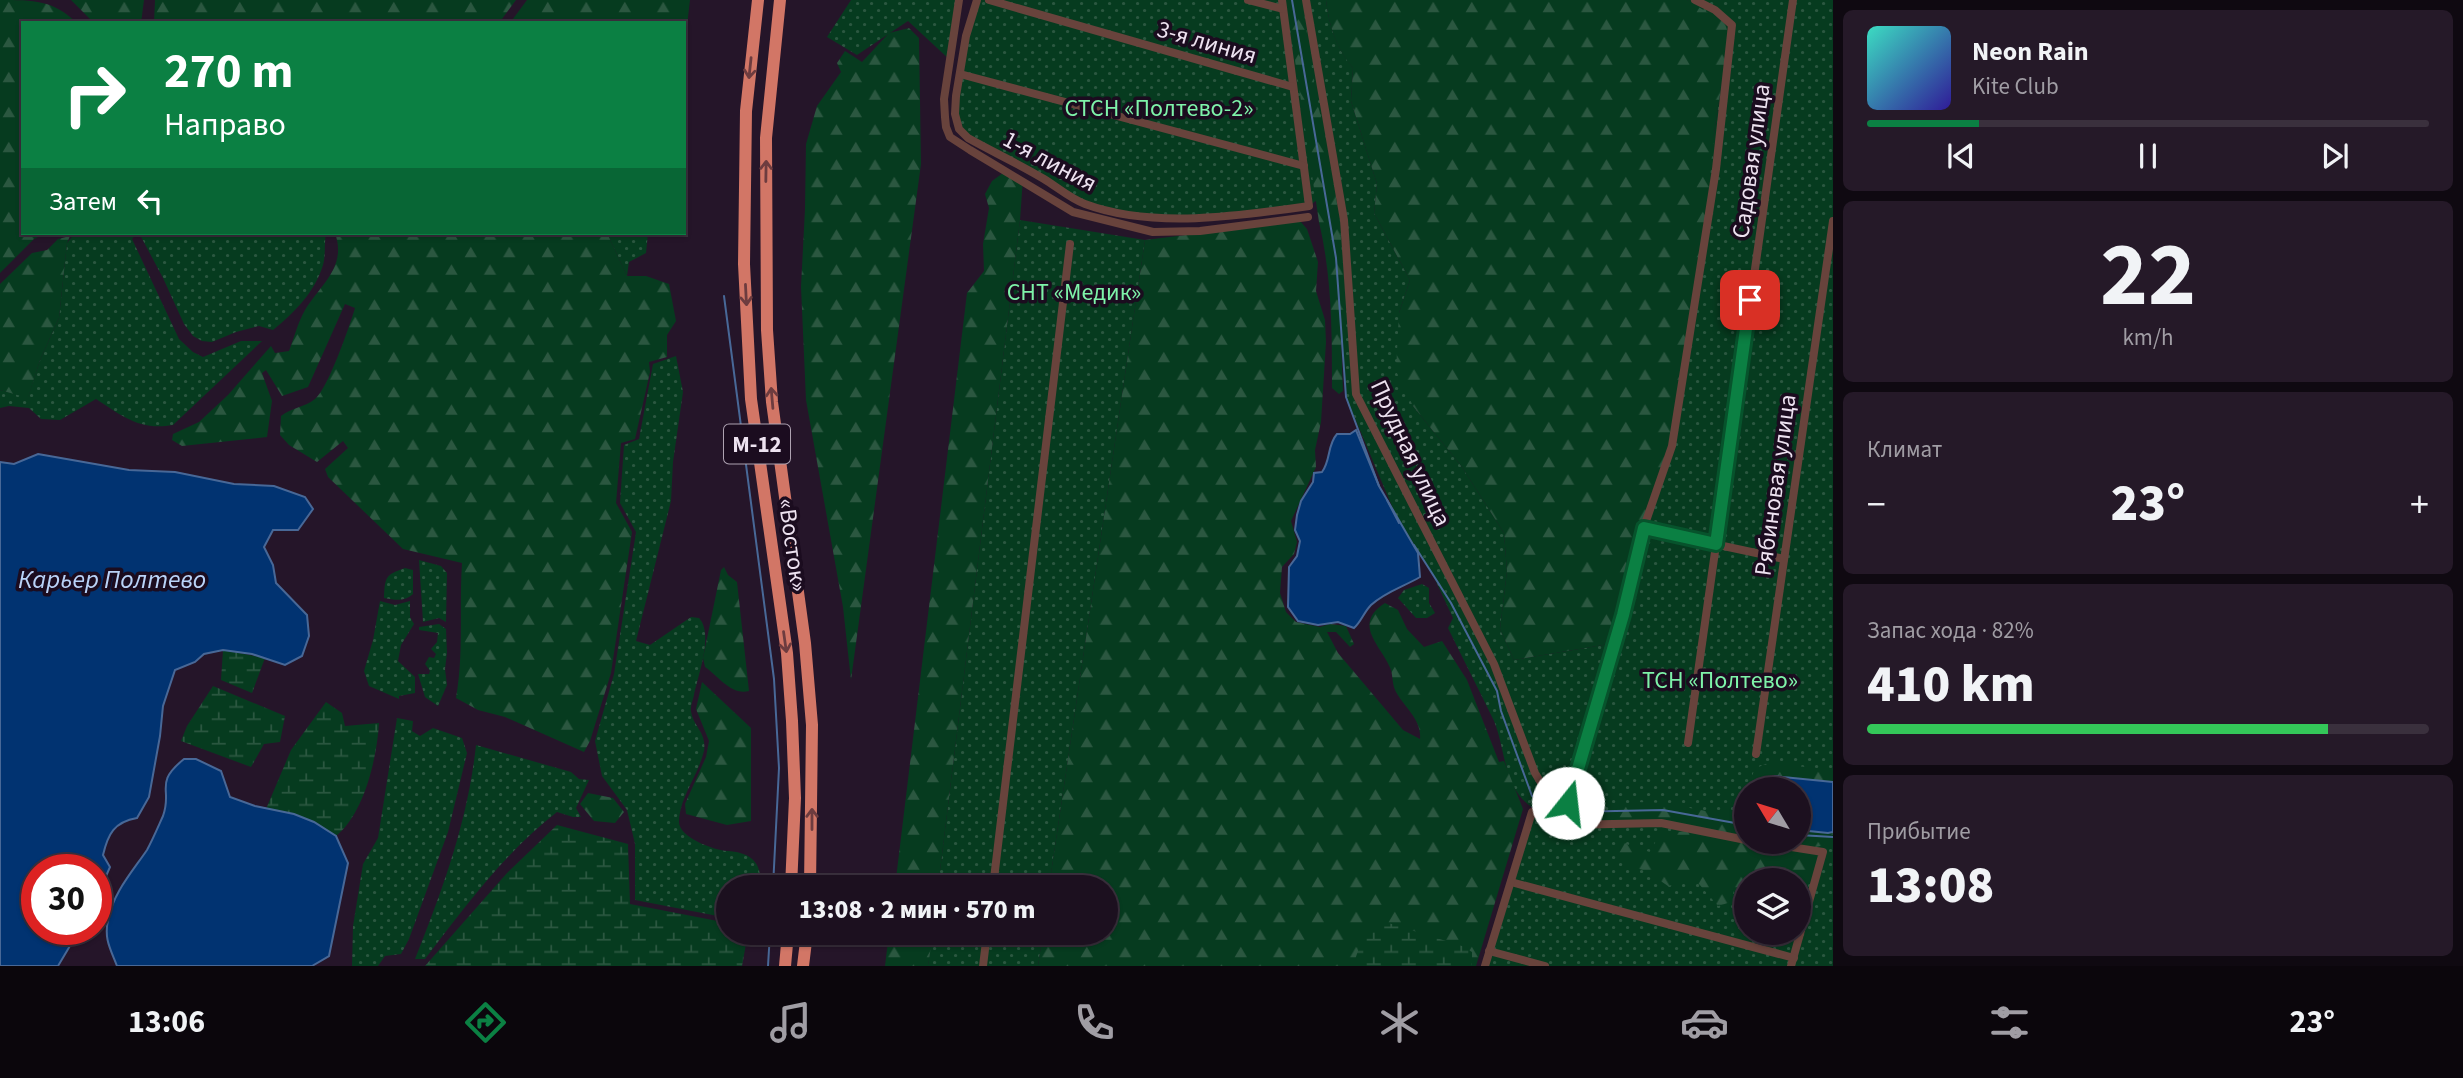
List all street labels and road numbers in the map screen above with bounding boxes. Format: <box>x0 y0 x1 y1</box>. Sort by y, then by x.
street label: 3-я линия <box>1153 12 1261 73</box>
street label: Садовая улица <box>1723 81 1780 241</box>
street label: 1-я линия <box>997 122 1103 201</box>
street label: Прудная улица <box>1361 374 1460 532</box>
street label: Рябиновая улица <box>1745 392 1806 578</box>
road number: М-12 <box>724 424 790 464</box>
street label: «Восток» <box>769 496 816 594</box>

